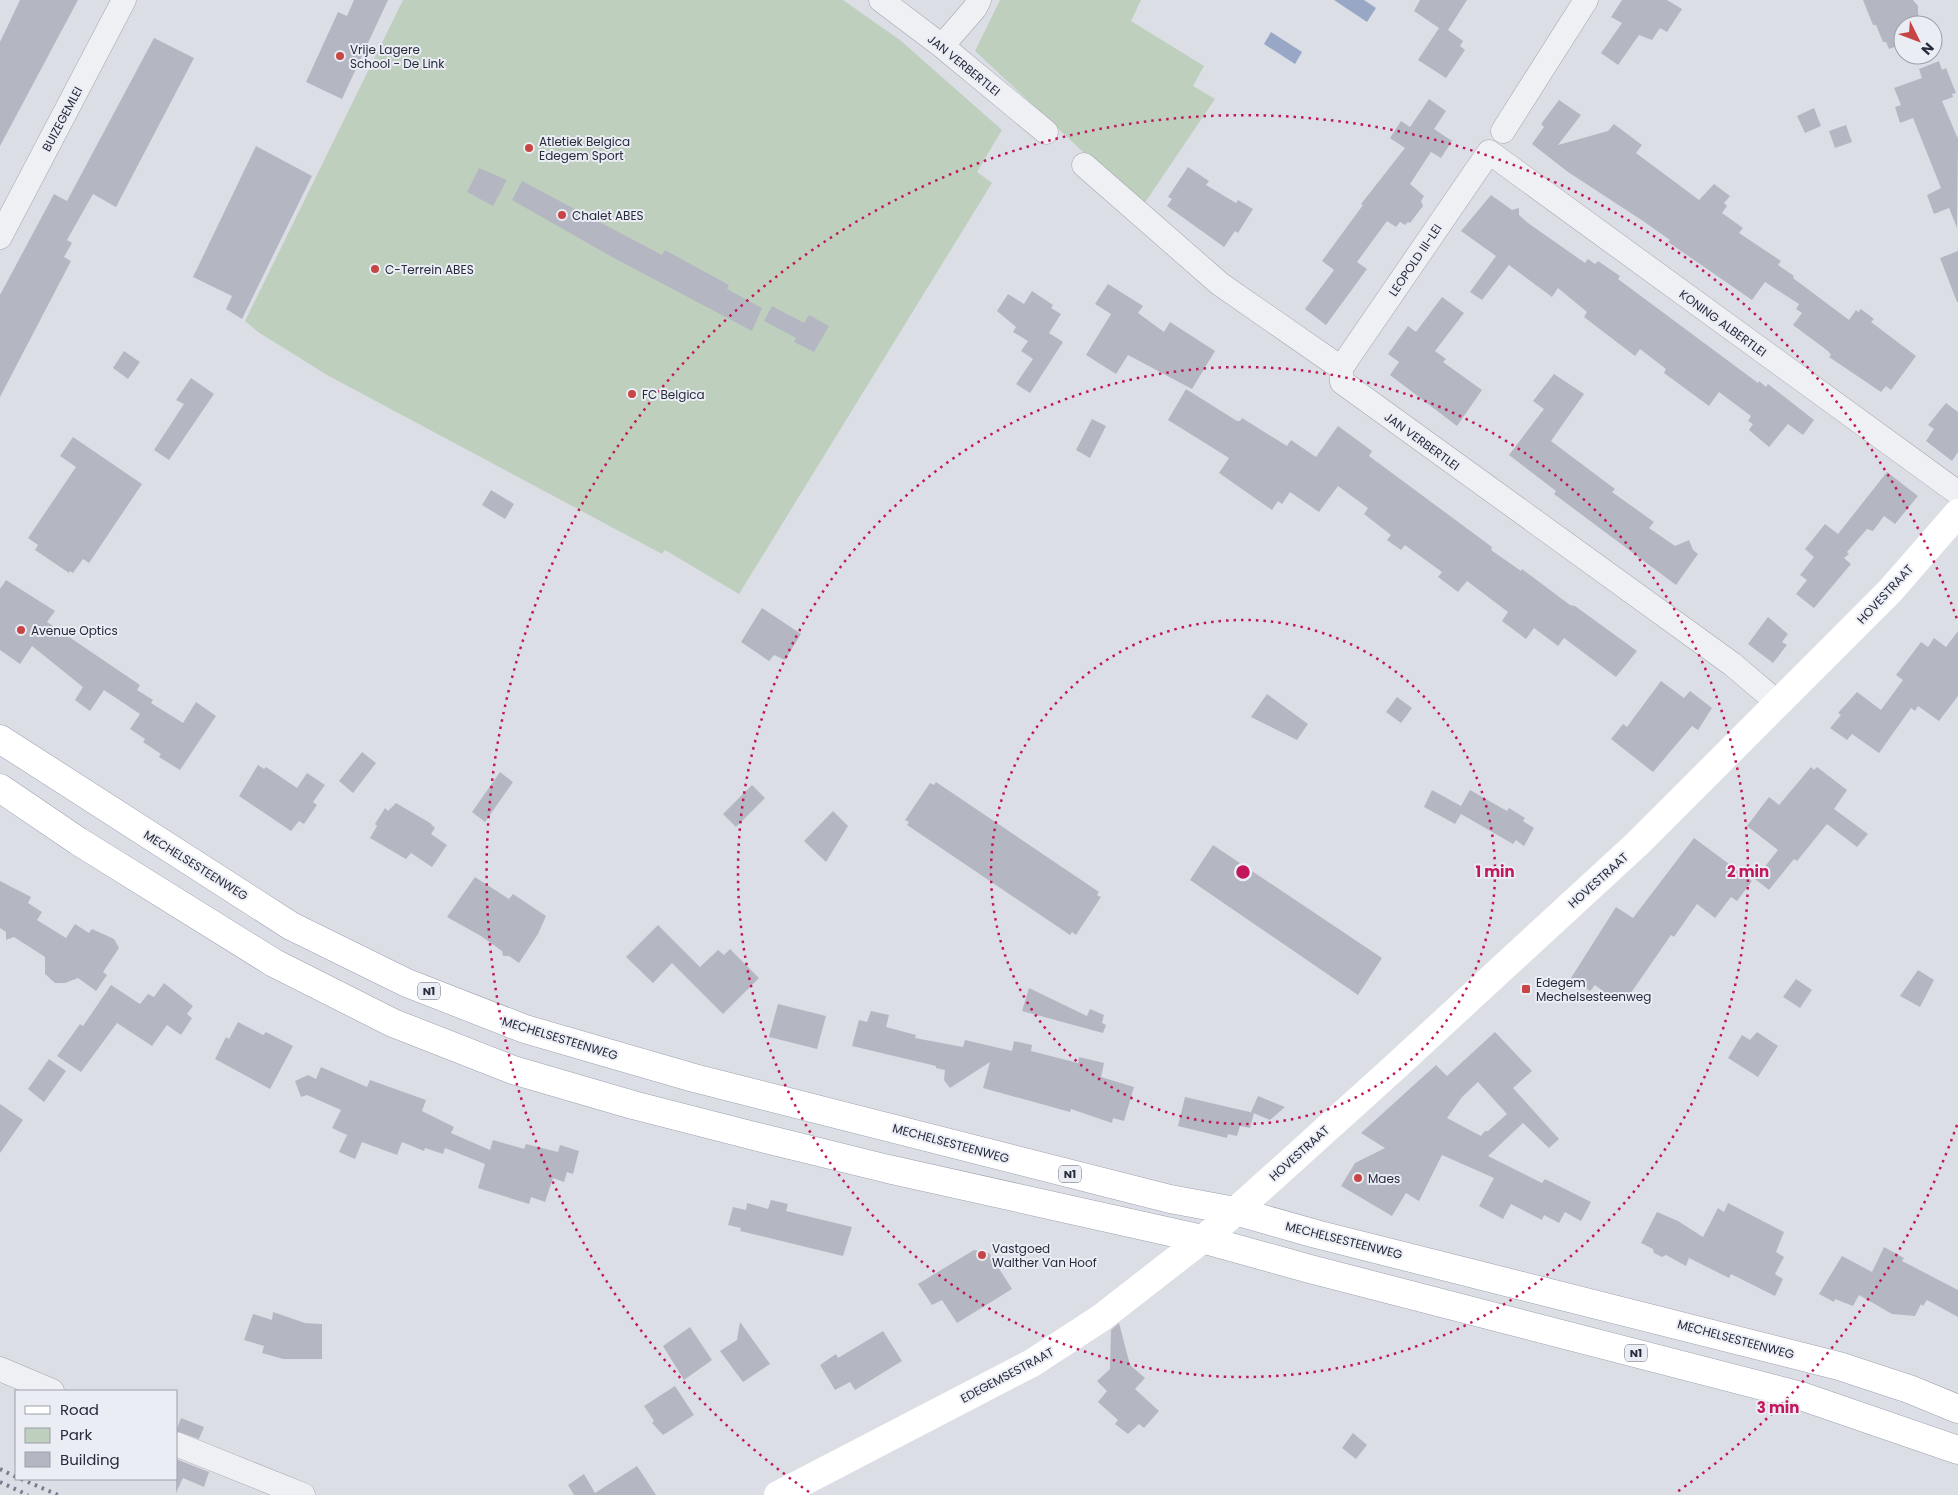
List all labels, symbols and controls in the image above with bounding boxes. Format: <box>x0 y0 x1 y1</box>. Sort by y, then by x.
north arrow <box>1893 15 1943 65</box>
street label: JAN VERBERTLEI <box>924 30 1004 100</box>
text: N <box>1917 38 1939 59</box>
place label: Vrije Lagere School - De Link <box>350 41 445 72</box>
marker: Vrije Lagere School - De Link <box>334 50 346 62</box>
street label: BUIZEGEMLEI <box>38 84 86 154</box>
place label: Atletiek Belgica Edegem Sport <box>539 133 630 164</box>
marker: Atletiek Belgica Edegem Sport <box>523 142 535 154</box>
place label: Chalet ABES <box>572 207 644 224</box>
marker: Chalet ABES <box>556 209 568 221</box>
street label: LEOPOLD III-LEI <box>1385 220 1445 299</box>
place label: C-Terrein ABES <box>385 261 474 278</box>
marker: C-Terrein ABES <box>369 263 381 275</box>
street label: KONING ALBERTLEI <box>1676 286 1770 360</box>
place label: FC Belgica <box>642 386 705 403</box>
marker: FC Belgica <box>626 388 638 400</box>
street label: JAN VERBERTLEI <box>1381 408 1463 474</box>
street label: HOVESTRAAT <box>1853 560 1917 627</box>
place label: Avenue Optics <box>31 622 118 639</box>
marker: Avenue Optics <box>15 624 27 636</box>
street label: MECHELSESTEENWEG <box>141 826 251 904</box>
street label: HOVESTRAAT <box>1564 848 1632 912</box>
text: 1 min <box>1475 861 1515 882</box>
text: 2 min <box>1727 861 1769 882</box>
centre of rings <box>1234 863 1252 881</box>
place label: Edegem Mechelsesteenweg <box>1536 974 1651 1005</box>
road number: N1 <box>418 982 440 999</box>
marker: Edegem Mechelsesteenweg <box>1520 983 1532 995</box>
street label: MECHELSESTEENWEG <box>500 1012 620 1064</box>
street label: MECHELSESTEENWEG <box>891 1119 1011 1167</box>
street label: HOVESTRAAT <box>1265 1121 1333 1185</box>
road number: N1 <box>1059 1166 1081 1182</box>
place label: Maes <box>1368 1170 1400 1187</box>
marker: Maes <box>1352 1172 1364 1184</box>
street label: MECHELSESTEENWEG <box>1284 1217 1404 1263</box>
place label: Vastgoed Walther Van Hoof <box>992 1240 1097 1271</box>
marker: Vastgoed Walther Van Hoof <box>976 1249 988 1261</box>
street label: MECHELSESTEENWEG <box>1676 1315 1796 1363</box>
street label: EDEGEMSESTRAAT <box>957 1343 1057 1407</box>
road number: N1 <box>1625 1345 1647 1362</box>
legend <box>15 1390 178 1480</box>
text: 3 min <box>1757 1397 1799 1418</box>
text: Road <box>60 1399 99 1420</box>
text: Park <box>60 1424 92 1445</box>
text: Building <box>60 1449 120 1470</box>

